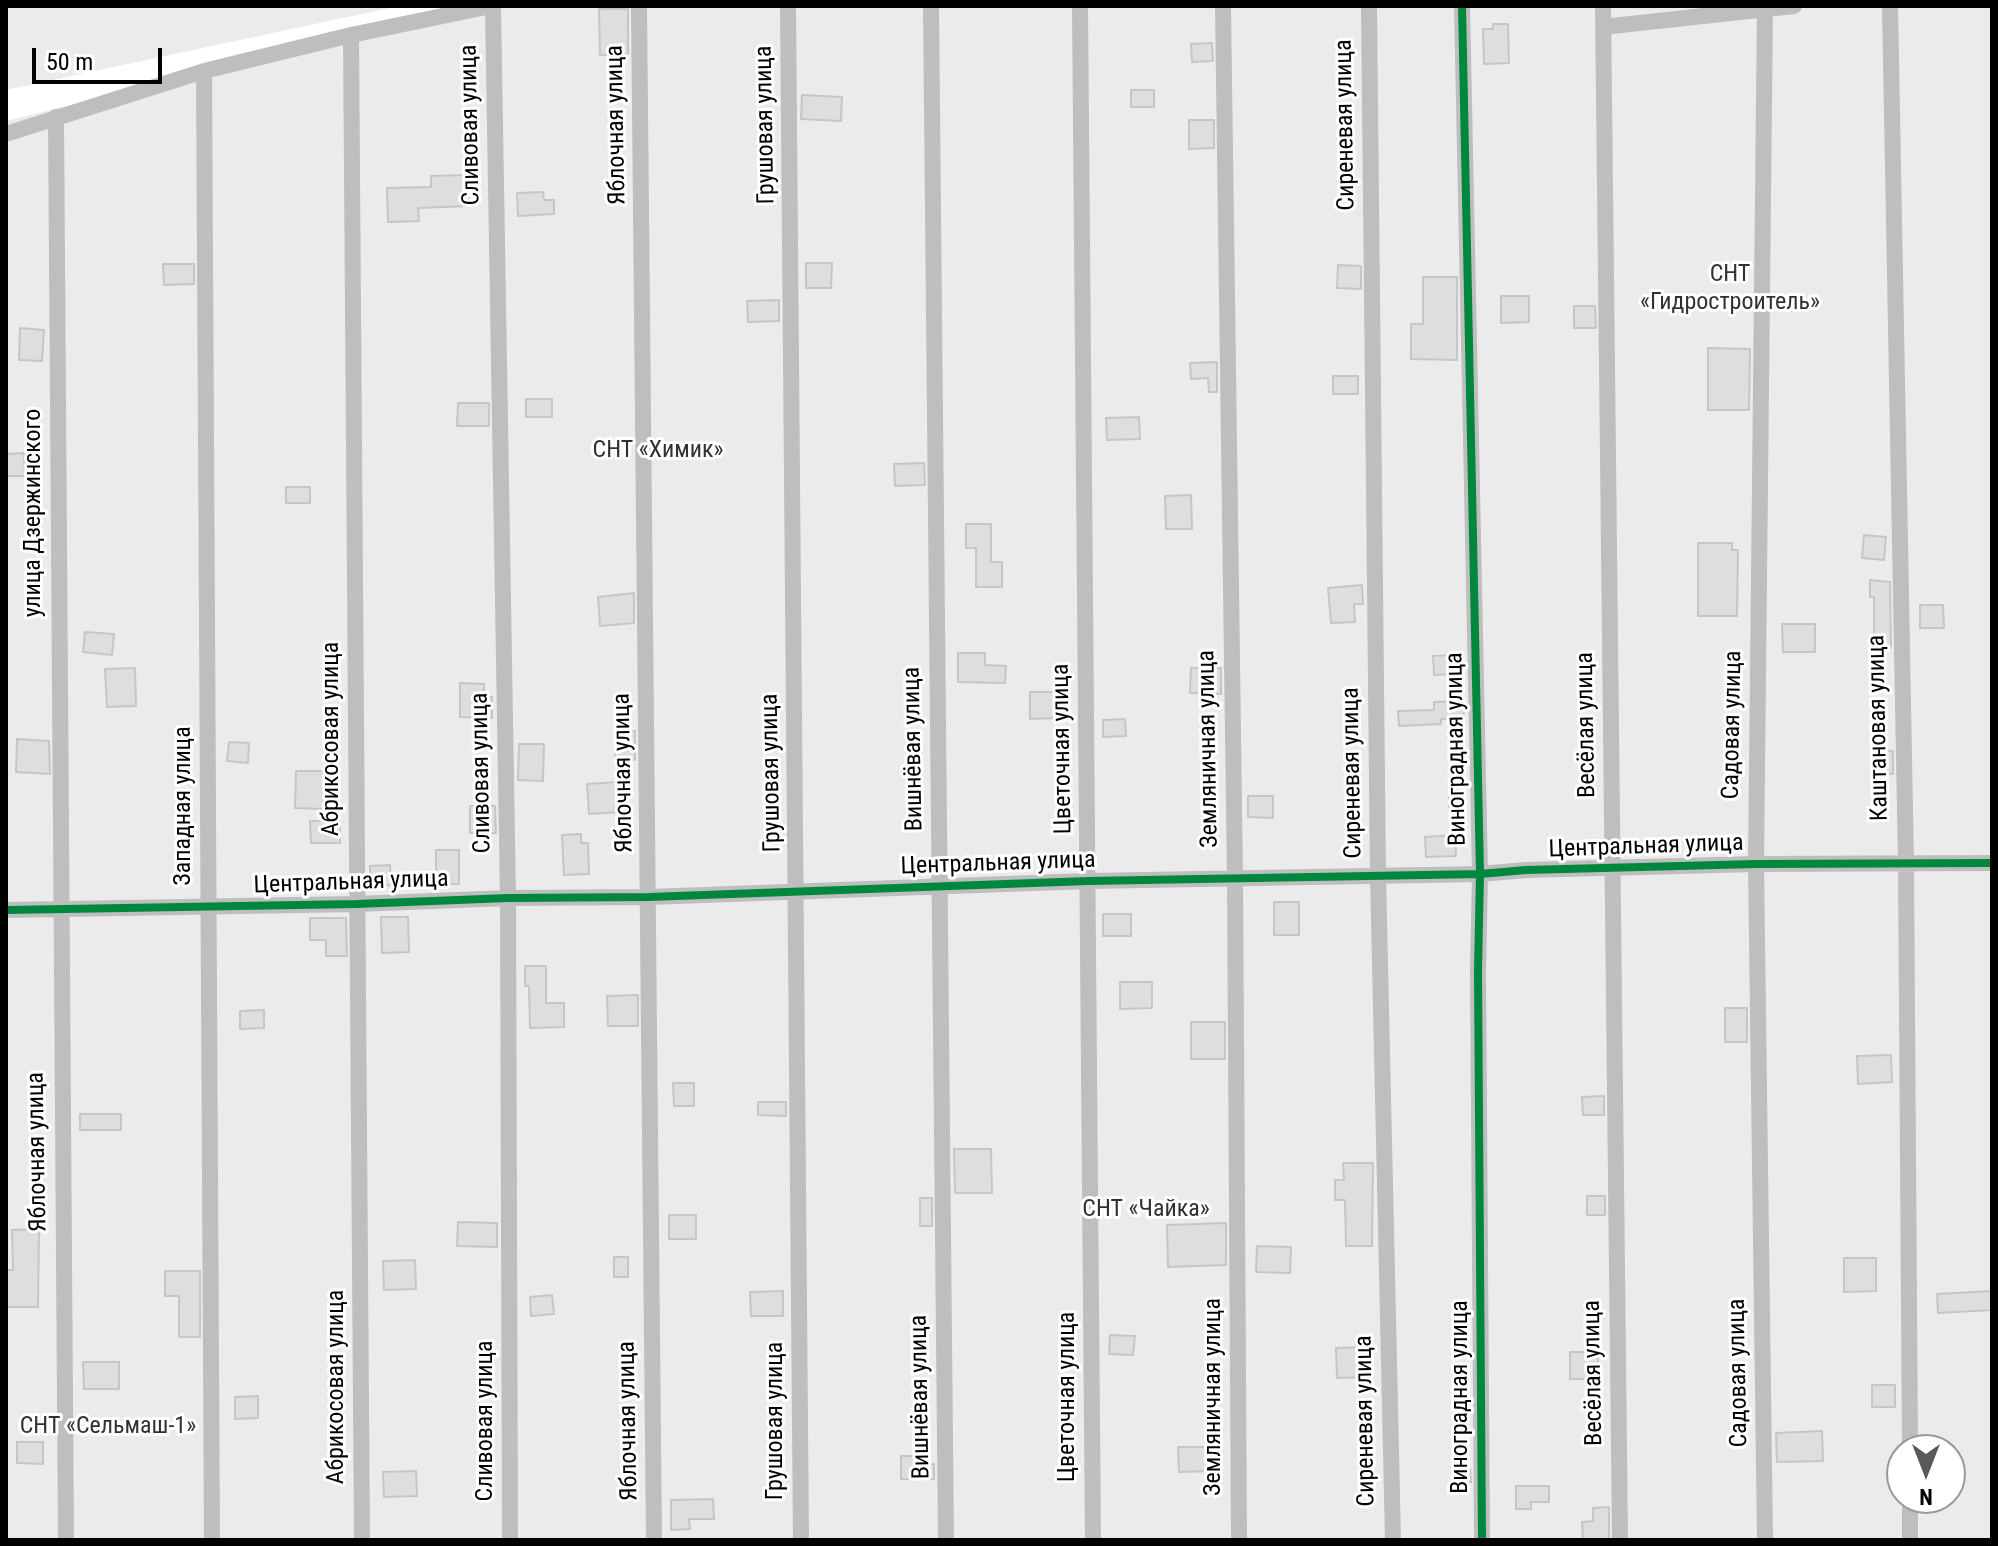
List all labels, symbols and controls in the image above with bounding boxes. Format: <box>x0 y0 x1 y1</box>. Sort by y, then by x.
scale bar <box>36 32 166 82</box>
street label: Сиреневая улица <box>1330 39 1362 211</box>
street label: Сливовая улица <box>455 44 487 206</box>
street label: Яблочная улица <box>601 45 633 205</box>
street label: Грушовая улица <box>750 45 782 205</box>
text: 50 m <box>46 48 93 76</box>
park label: СНТ «Гидростроитель» <box>1640 261 1820 317</box>
street label: улица Дзержинского <box>20 409 48 617</box>
park label: СНТ «Химик» <box>593 437 723 465</box>
street label: Каштановая улица <box>1863 635 1895 821</box>
street label: Абрикосовая улица <box>318 642 346 836</box>
street label: Земляничная улица <box>1193 650 1225 848</box>
street label: Садовая улица <box>1717 650 1749 800</box>
street label: Виноградная улица <box>1441 652 1473 846</box>
street label: Весёлая улица <box>1571 652 1603 798</box>
street label: Цветочная улица <box>1047 663 1079 835</box>
street label: Вишнёвая улица <box>898 667 930 831</box>
street label: Сиреневая улица <box>1337 687 1369 859</box>
street label: Сливовая улица <box>466 692 498 854</box>
street label: Яблочная улица <box>608 693 640 853</box>
street label: Грушовая улица <box>756 693 788 853</box>
street label: Западная улица <box>170 726 198 886</box>
street label: Центральная улица <box>1548 829 1744 865</box>
street label: Центральная улица <box>900 846 1096 882</box>
street label: Центральная улица <box>253 865 449 901</box>
street label: Яблочная улица <box>22 1072 54 1232</box>
park label: СНТ «Чайка» <box>1082 1196 1210 1224</box>
street label: Абрикосовая улица <box>323 1290 351 1484</box>
street label: Земляничная улица <box>1200 1298 1228 1496</box>
street label: Садовая улица <box>1723 1298 1755 1448</box>
street label: Виноградная улица <box>1447 1300 1475 1494</box>
street label: Весёлая улица <box>1578 1300 1610 1446</box>
street label: Цветочная улица <box>1054 1312 1082 1482</box>
street label: Вишнёвая улица <box>905 1315 937 1479</box>
street label: Сиреневая улица <box>1350 1335 1382 1507</box>
street label: Сливовая улица <box>472 1341 500 1501</box>
street label: Яблочная улица <box>613 1341 645 1501</box>
street label: Грушовая улица <box>762 1342 790 1500</box>
park label: СНТ «Сельмаш-1» <box>20 1413 196 1441</box>
north arrow <box>1886 1434 1966 1514</box>
text: N <box>1919 1484 1933 1509</box>

